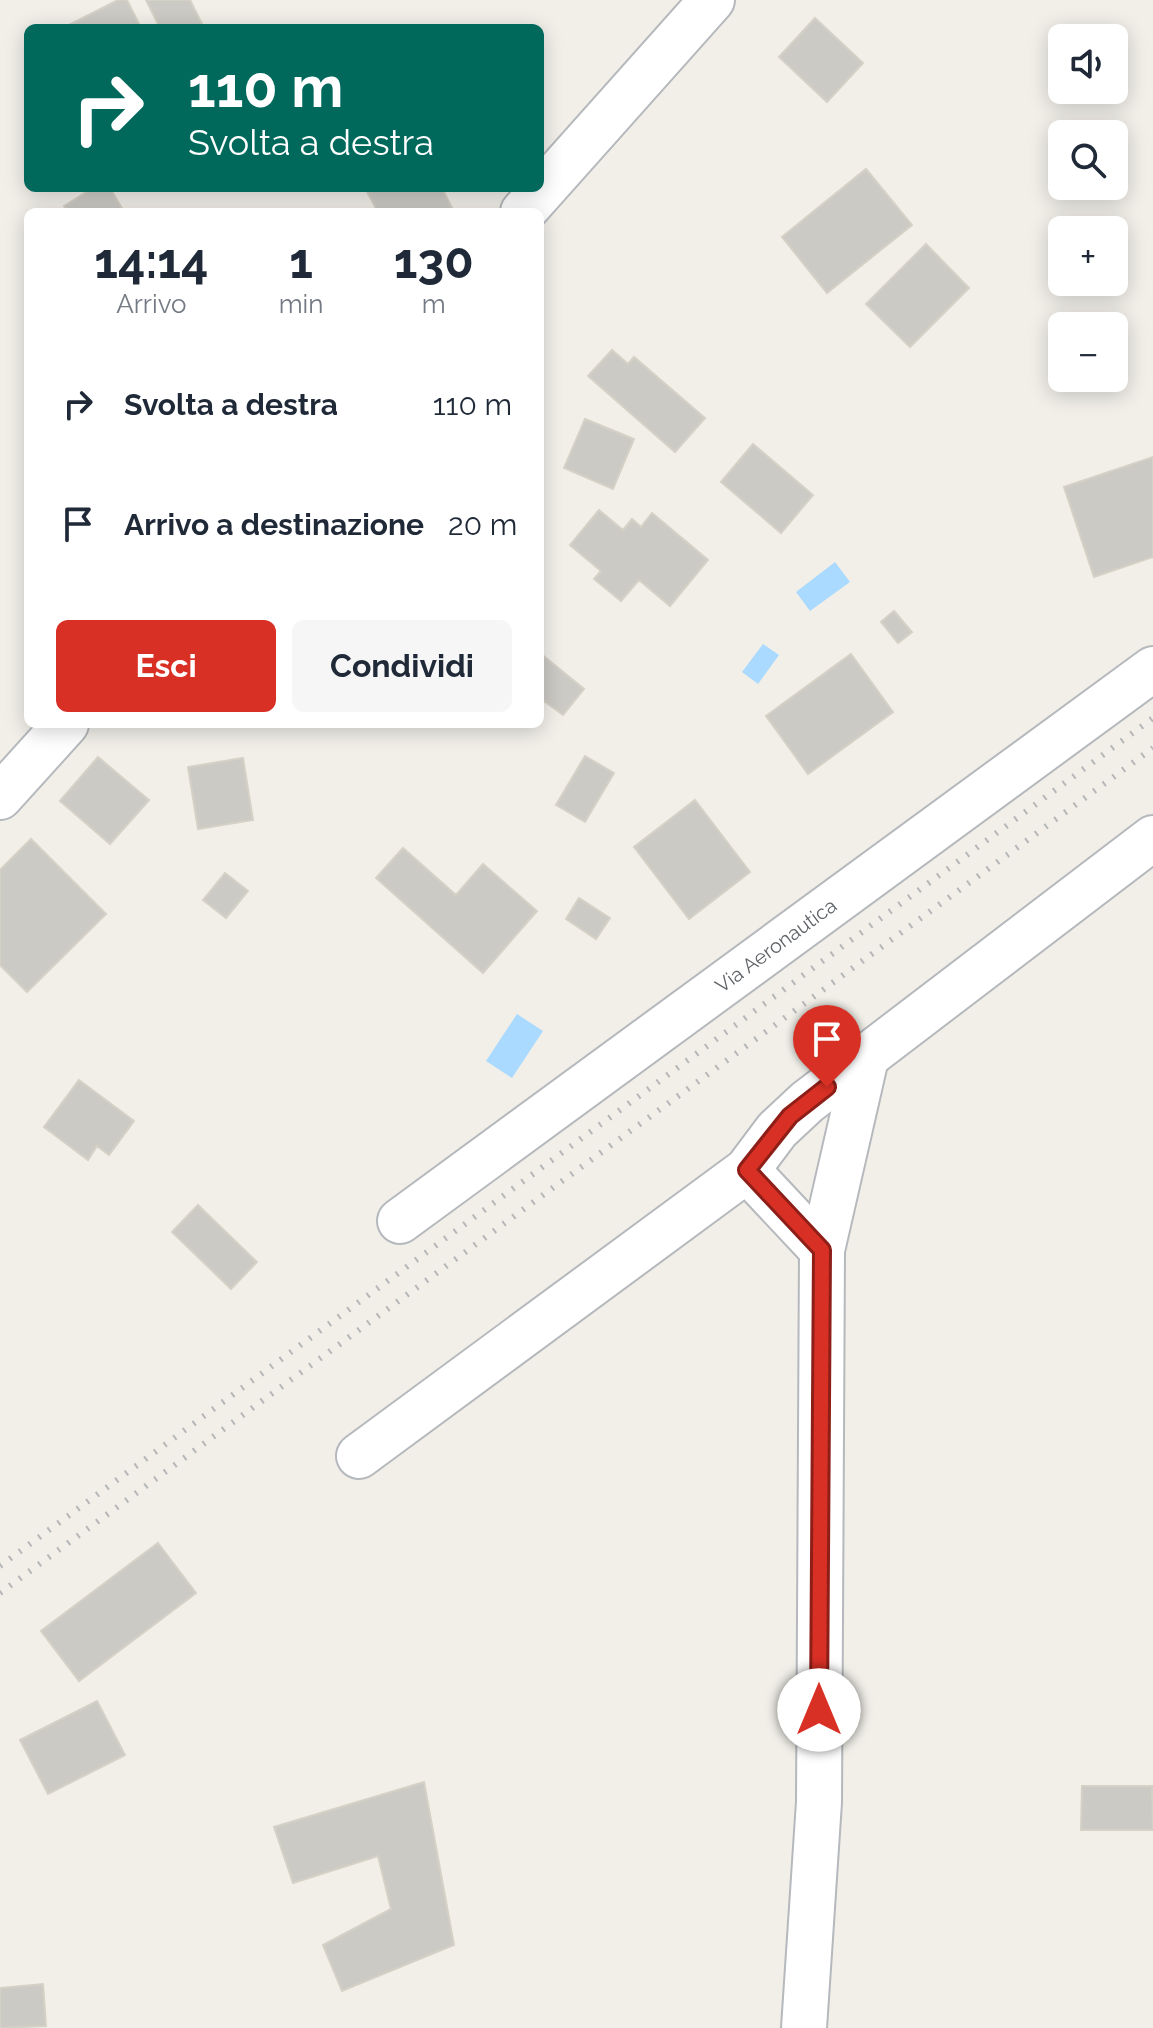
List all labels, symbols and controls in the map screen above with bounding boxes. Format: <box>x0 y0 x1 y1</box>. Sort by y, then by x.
map controls <box>1048 24 1128 392</box>
button: sound <box>1048 24 1128 104</box>
text: 110 m <box>188 54 343 120</box>
icon: right <box>56 56 160 160</box>
button: search <box>1048 120 1128 200</box>
text: Svolta a destra <box>188 121 434 163</box>
button: + <box>1048 216 1128 296</box>
text: 14:14 <box>94 233 208 289</box>
text: 1 <box>289 233 313 289</box>
text: 130 <box>394 233 474 289</box>
text: Arrivo <box>116 289 187 319</box>
text: min <box>279 289 323 319</box>
text: m <box>422 289 446 319</box>
button: − <box>1048 312 1128 392</box>
icon: right <box>56 382 100 426</box>
text: Svolta a destra <box>124 387 338 422</box>
text: 110 m <box>433 387 512 422</box>
icon: arrive <box>56 502 100 546</box>
text: Arrivo a destinazione <box>124 507 424 542</box>
text: 20 m <box>448 507 517 542</box>
button: Esci <box>56 620 276 712</box>
button: Condividi <box>292 620 512 712</box>
street label: Via Aeronautica <box>711 893 841 998</box>
pin <box>793 1005 861 1087</box>
icon: arrive <box>805 1017 849 1061</box>
position arrow <box>777 1668 861 1752</box>

